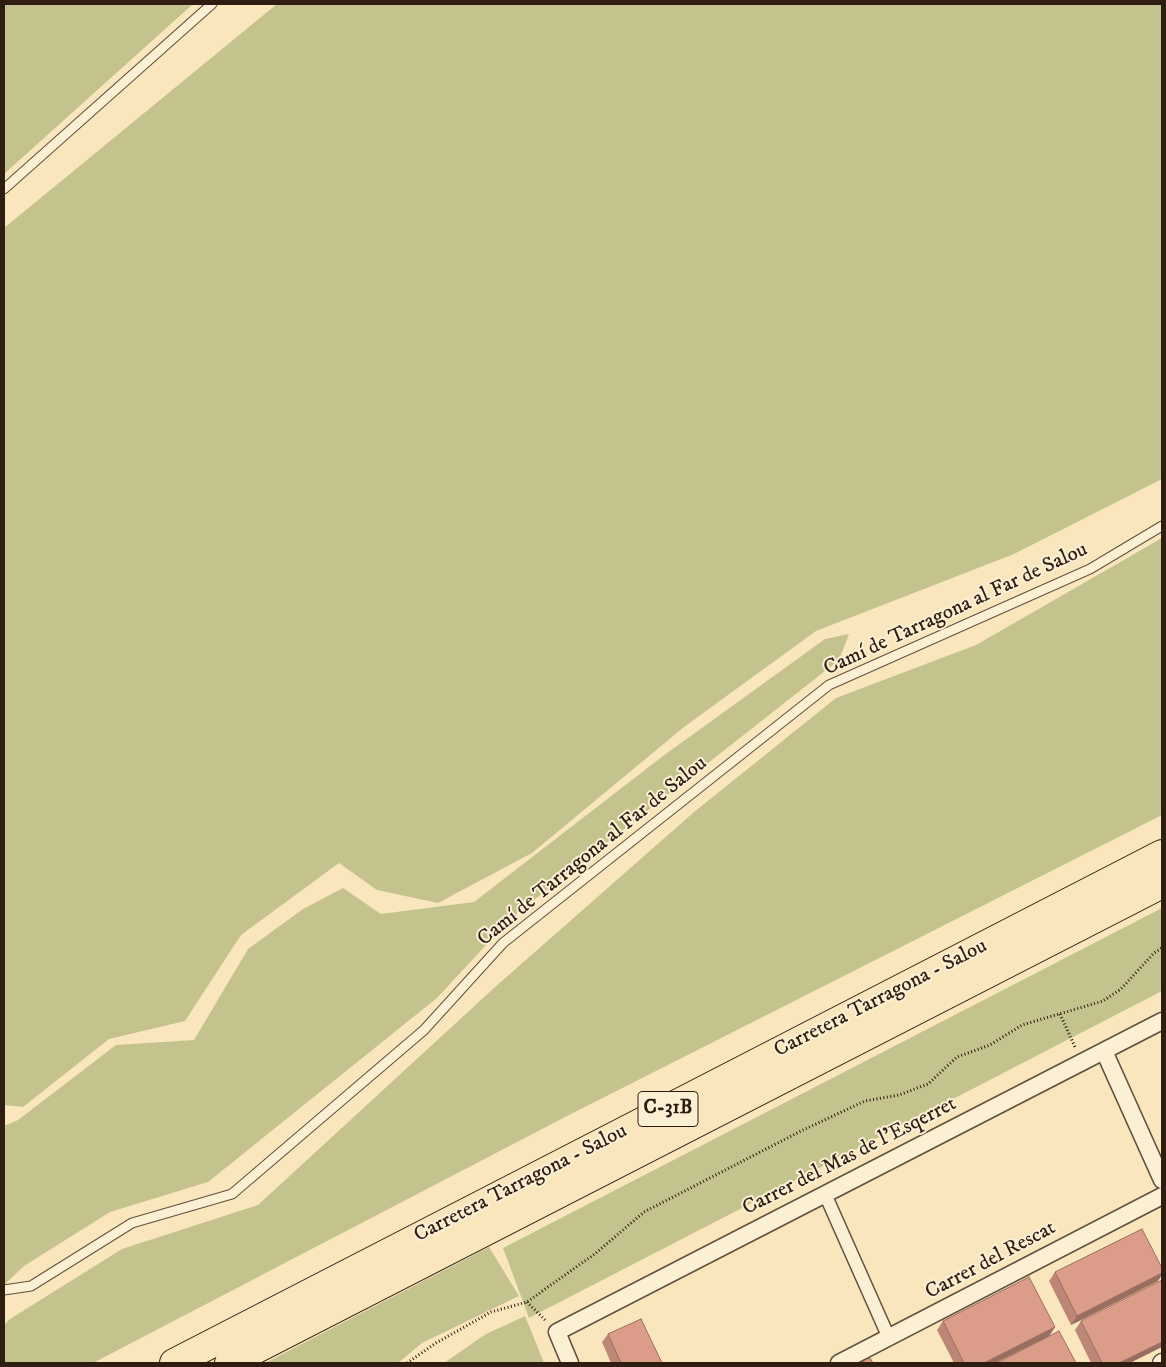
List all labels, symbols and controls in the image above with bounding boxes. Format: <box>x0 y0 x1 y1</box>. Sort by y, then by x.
street label: Camí de Tarragona al Far de Salou <box>820 538 1092 682</box>
street label: Camí de Tarragona al Far de Salou <box>473 752 713 952</box>
street label: Carretera Tarragona - Salou <box>770 934 992 1064</box>
road number: C-31B <box>638 1092 698 1126</box>
street label: Carrer del Mas de l'Esqerret <box>739 1092 961 1222</box>
street label: Carretera Tarragona - Salou <box>410 1119 632 1249</box>
street label: Carrer del Rescat <box>922 1216 1060 1306</box>

